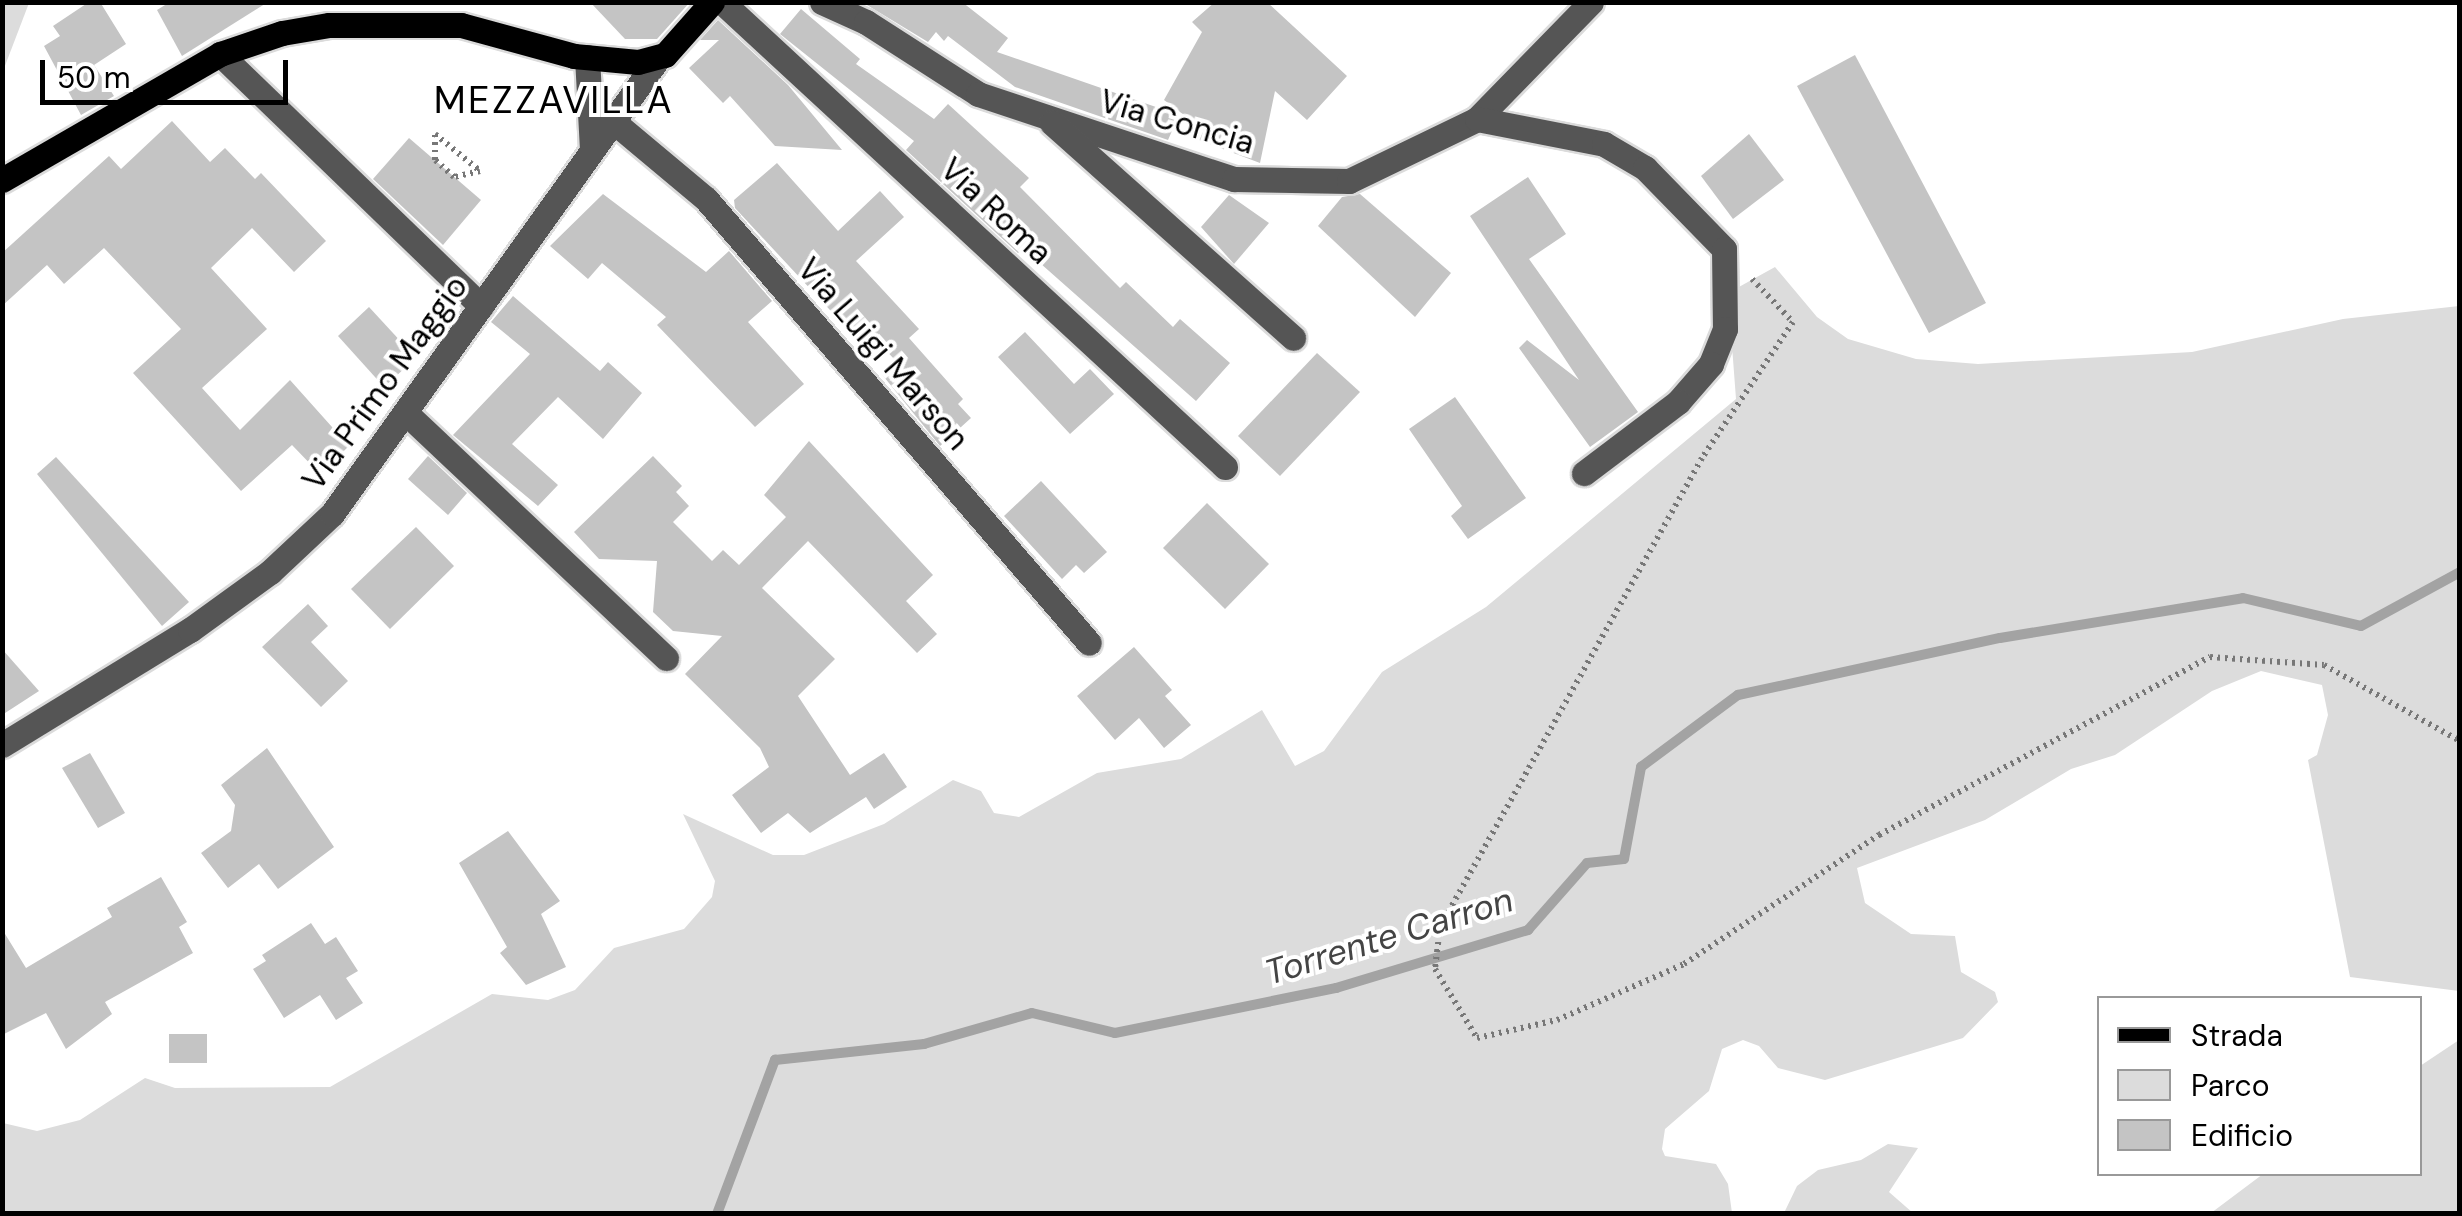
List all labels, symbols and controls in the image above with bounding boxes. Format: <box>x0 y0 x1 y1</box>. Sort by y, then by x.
scale bar <box>45 40 292 102</box>
text: 50 m <box>57 58 131 97</box>
district label: MEZZAVILLA <box>434 78 674 124</box>
street label: Via Concia <box>1095 82 1259 162</box>
street label: Via Roma <box>932 150 1060 272</box>
street label: Via Luigi Marson <box>789 250 977 458</box>
street label: Via Primo Maggio <box>294 268 476 498</box>
water label: Torrente Carron <box>1260 878 1518 994</box>
legend <box>2097 996 2422 1176</box>
text: Strada <box>2191 1016 2283 1055</box>
text: Parco <box>2191 1066 2270 1105</box>
text: Edificio <box>2191 1116 2293 1155</box>

